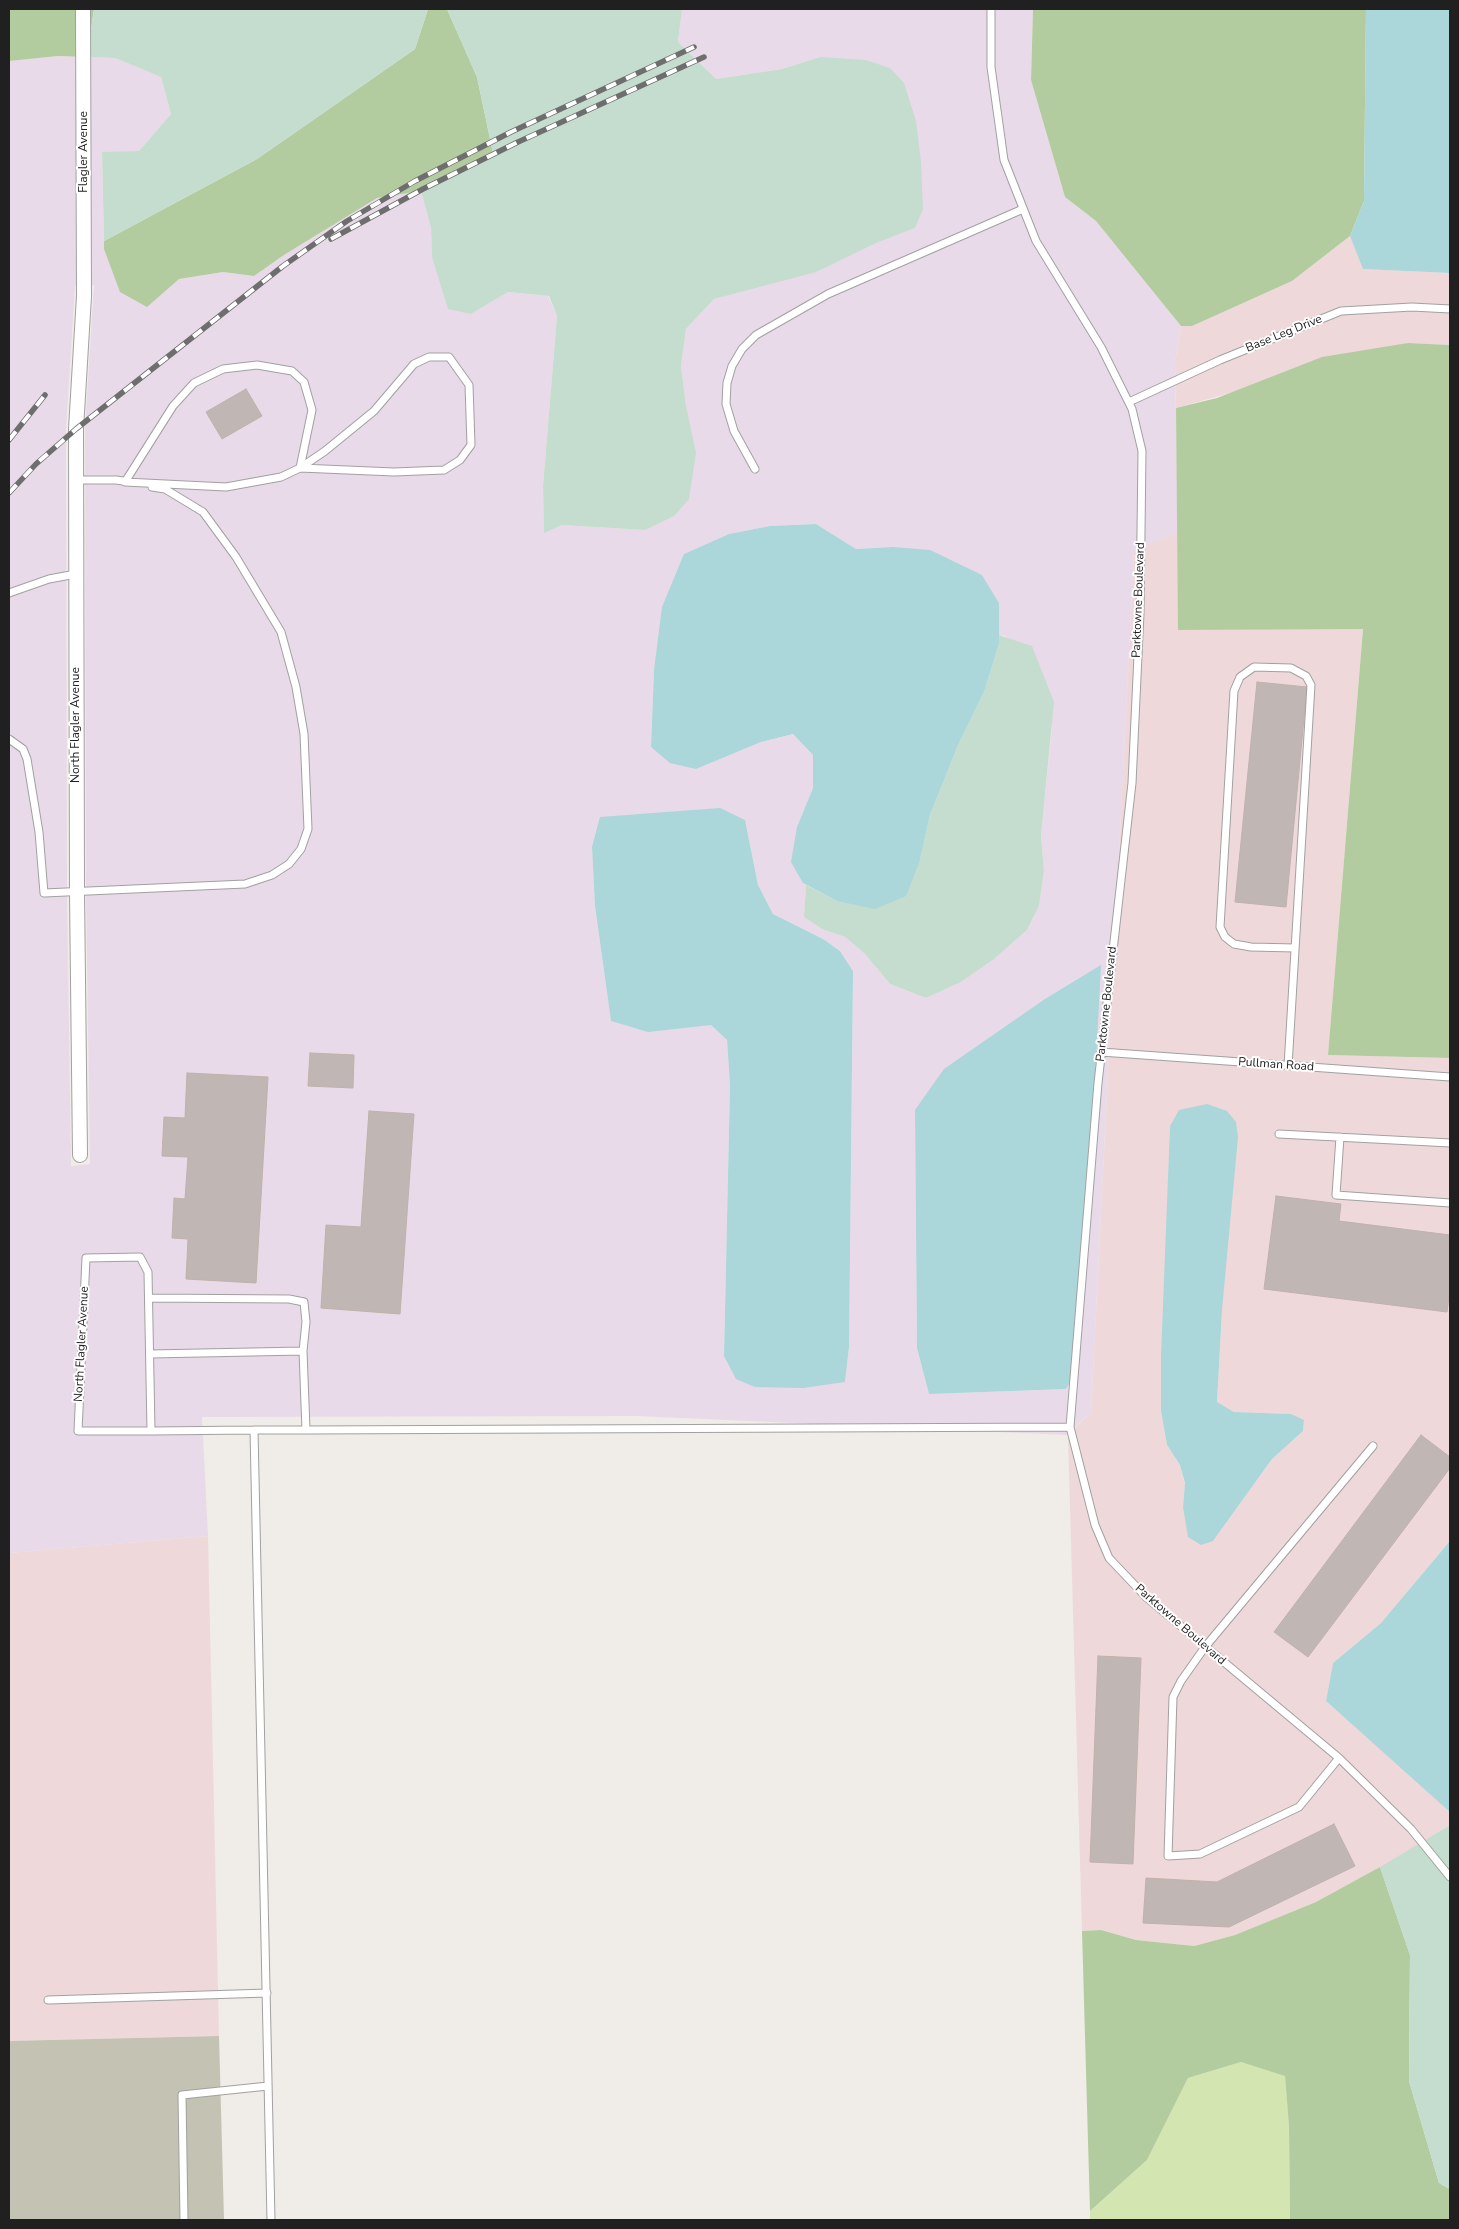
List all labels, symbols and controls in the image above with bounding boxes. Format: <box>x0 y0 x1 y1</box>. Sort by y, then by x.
street label: Flagler Avenue <box>77 111 91 193</box>
street label: Base Leg Drive <box>1244 312 1324 356</box>
street label: Parktowne Boulevard <box>1130 542 1148 658</box>
street label: North Flagler Avenue <box>69 667 83 783</box>
street label: Parktowne Boulevard <box>1094 946 1120 1062</box>
street label: Pullman Road <box>1238 1055 1314 1075</box>
street label: North Flagler Avenue <box>72 1286 92 1402</box>
street label: Parktowne Boulevard <box>1132 1582 1228 1668</box>

